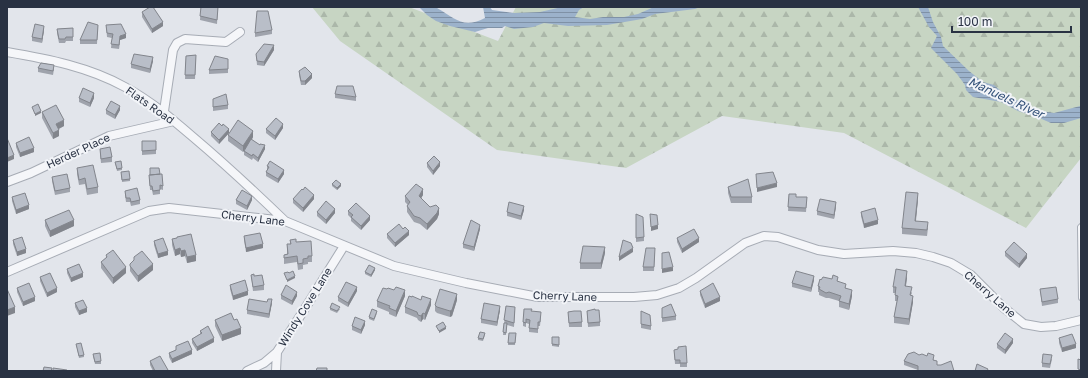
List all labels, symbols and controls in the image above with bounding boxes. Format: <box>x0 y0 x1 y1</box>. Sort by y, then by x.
scale bar <box>952 8 1071 34</box>
text: 100 m <box>958 14 992 29</box>
water label: Manuels River <box>966 74 1048 123</box>
street label: Flats Road <box>124 83 177 126</box>
street label: Herder Place <box>44 130 112 171</box>
street label: Cherry Lane <box>220 207 286 228</box>
street label: Windy Cove Lane <box>275 265 334 349</box>
street label: Cherry Lane <box>962 268 1019 320</box>
street label: Cherry Lane <box>533 288 597 303</box>

